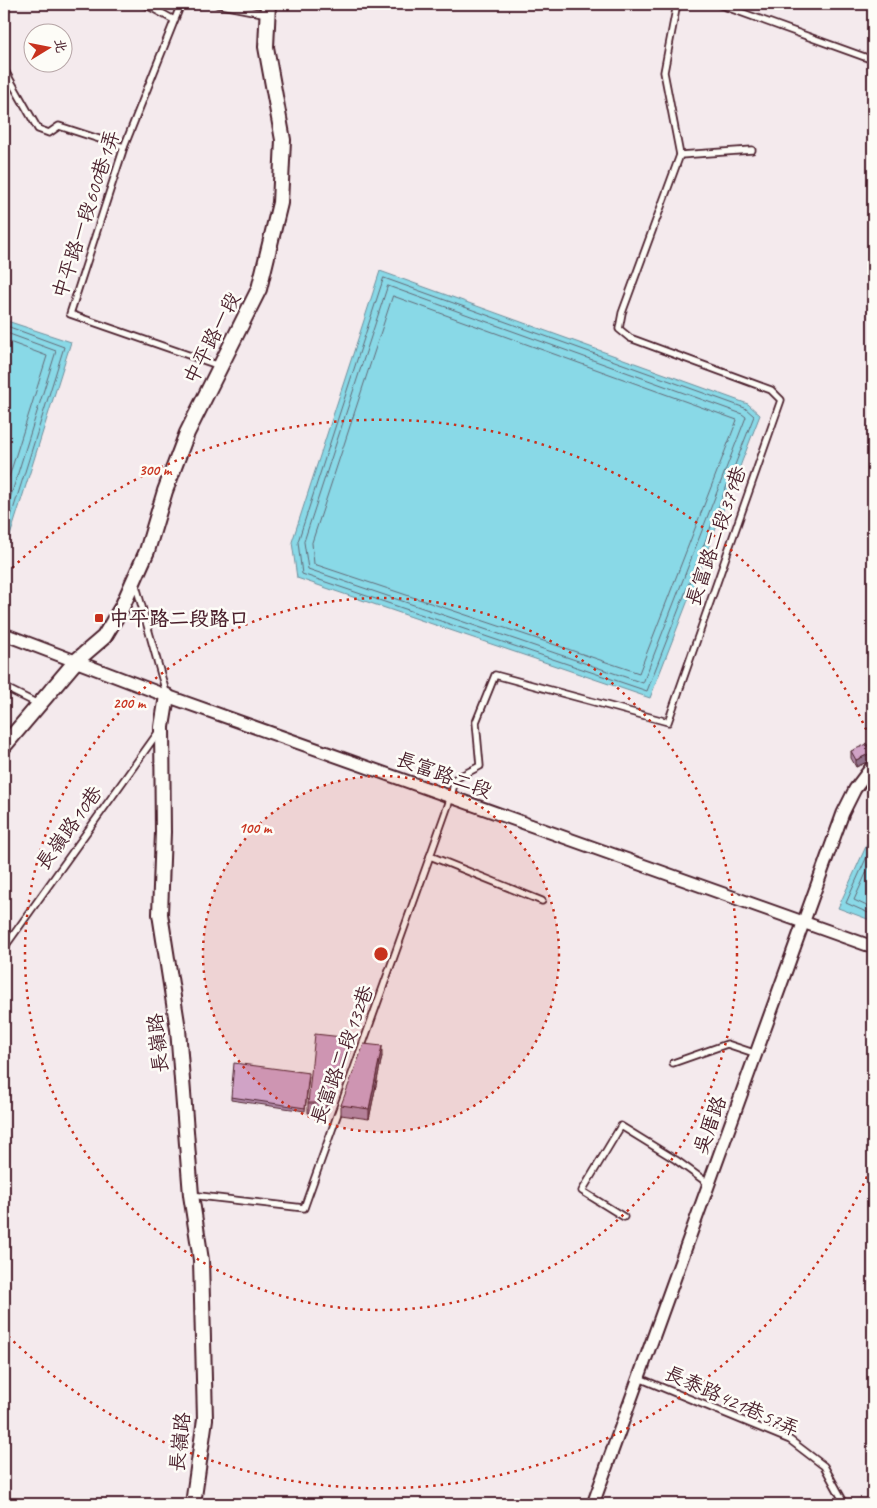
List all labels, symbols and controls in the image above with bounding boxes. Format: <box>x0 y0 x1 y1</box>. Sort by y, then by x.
north arrow <box>22 22 72 72</box>
text: 北 <box>51 37 70 54</box>
street label: 中平路一段600巷1弄 <box>47 126 125 302</box>
street label: 中平路一段 <box>178 288 246 388</box>
text: 300 m <box>139 461 173 480</box>
street label: 長富路二段379巷 <box>680 461 752 610</box>
place label: 中平路二段路口 <box>109 606 249 631</box>
marker: 中平路二段路口 <box>93 612 105 624</box>
text: 200 m <box>113 694 147 713</box>
street label: 長富路二段 <box>393 746 495 804</box>
street label: 長嶺路10巷 <box>30 780 109 875</box>
text: 100 m <box>239 819 273 838</box>
centre of rings <box>372 945 390 963</box>
street label: 長富路二段132巷 <box>305 981 379 1128</box>
street label: 長嶺路 <box>142 1011 174 1074</box>
street label: 吳厝路 <box>688 1092 732 1157</box>
street label: 長泰路421巷57弄 <box>661 1360 803 1442</box>
street label: 長嶺路 <box>164 1410 196 1473</box>

